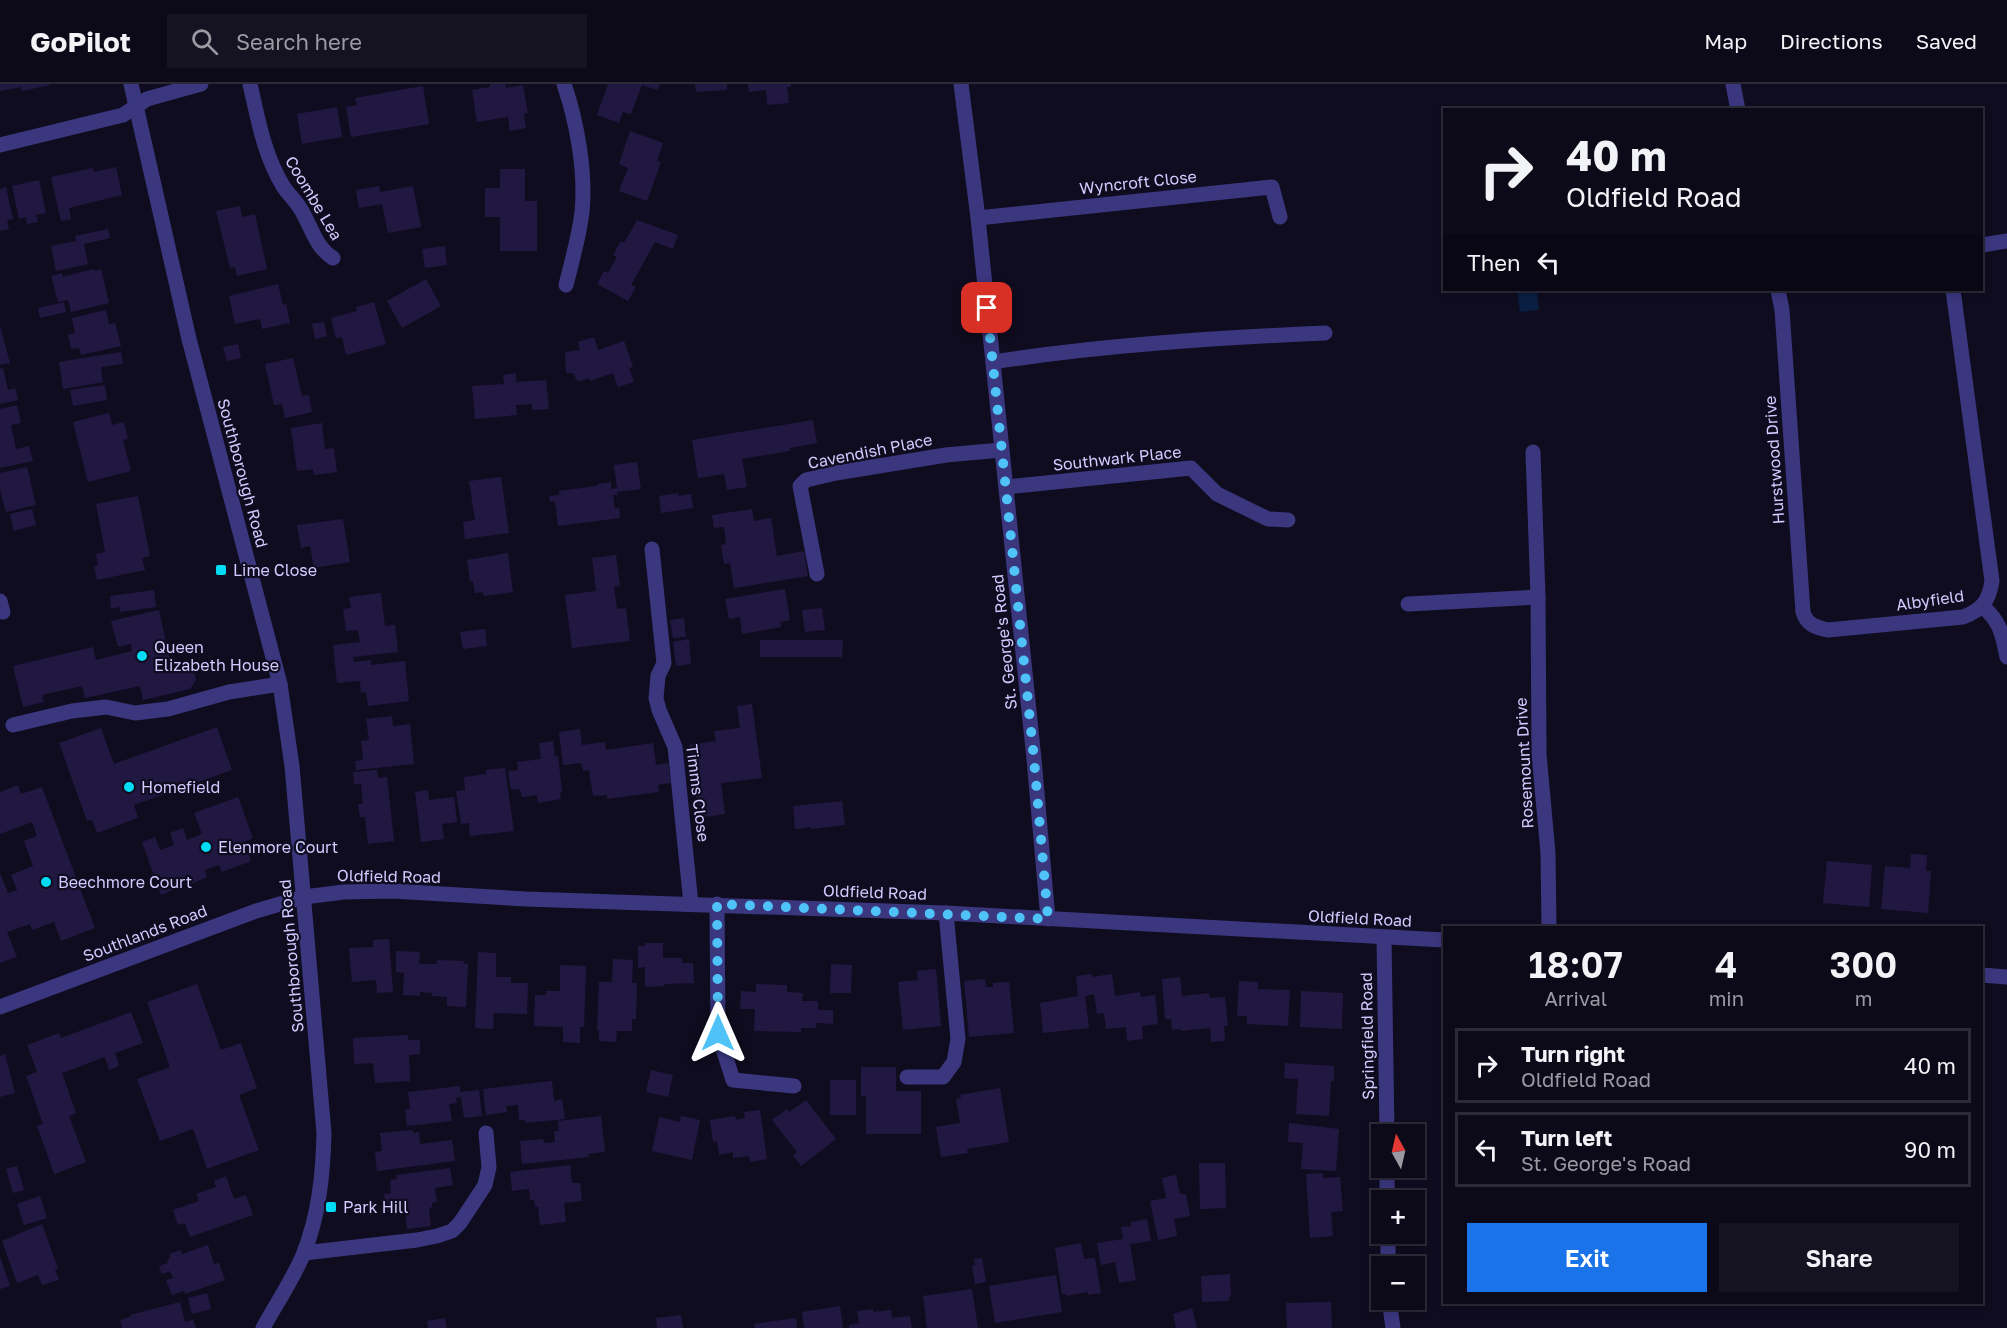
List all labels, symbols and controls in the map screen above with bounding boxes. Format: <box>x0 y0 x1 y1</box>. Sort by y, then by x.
search box <box>167 14 587 68</box>
text: GoPilot <box>30 25 131 58</box>
icon: search <box>188 25 221 58</box>
text: Search here <box>236 28 362 55</box>
text: Map <box>1704 28 1747 54</box>
text: Directions <box>1780 28 1883 54</box>
text: Saved <box>1916 28 1977 54</box>
text: 40 m <box>1566 130 1667 180</box>
icon: right <box>1467 132 1545 210</box>
street label: Coombe Lea <box>281 152 347 244</box>
street label: Wyncroft Close <box>1078 166 1198 198</box>
text: Oldfield Road <box>1566 181 1742 213</box>
icon: left <box>1532 246 1565 279</box>
text: Then <box>1467 249 1520 276</box>
pin <box>961 282 1012 333</box>
icon: arrive <box>970 291 1003 324</box>
street label: Hurstwood Drive <box>1760 395 1788 525</box>
street label: Southborough Road <box>213 396 273 550</box>
street label: Cavendish Place <box>806 429 934 473</box>
street label: Southwark Place <box>1052 441 1182 475</box>
place label: Lime Close <box>233 560 317 580</box>
marker: Lime Close <box>214 563 228 577</box>
street label: St. George's Road <box>987 573 1021 711</box>
street label: Albyfield <box>1895 585 1965 615</box>
place label: Queen Elizabeth House <box>154 637 279 675</box>
marker: Queen Elizabeth House <box>135 649 149 663</box>
street label: Rosemount Drive <box>1511 697 1537 829</box>
street label: Timms Close <box>682 743 714 843</box>
place label: Homefield <box>141 777 220 797</box>
marker: Homefield <box>122 780 136 794</box>
place label: Elenmore Court <box>218 837 338 857</box>
marker: Elenmore Court <box>199 840 213 854</box>
street label: Oldfield Road <box>337 865 441 887</box>
place label: Beechmore Court <box>58 872 192 892</box>
marker: Beechmore Court <box>39 875 53 889</box>
street label: Southborough Road <box>274 879 308 1033</box>
street label: Oldfield Road <box>823 880 927 904</box>
street label: Southlands Road <box>80 900 210 966</box>
street label: Oldfield Road <box>1308 905 1412 931</box>
text: 18:07 <box>1529 943 1623 986</box>
text: 4 <box>1715 943 1738 986</box>
text: 300 <box>1830 943 1897 986</box>
street label: Springfield Road <box>1356 972 1378 1100</box>
text: Arrival <box>1544 986 1607 1010</box>
text: min <box>1709 986 1744 1010</box>
text: m <box>1855 986 1872 1010</box>
position arrow <box>686 1001 750 1065</box>
text: Turn right <box>1521 1040 1625 1067</box>
icon: right <box>1470 1049 1503 1082</box>
text: 40 m <box>1904 1052 1956 1079</box>
text: Oldfield Road <box>1521 1067 1651 1091</box>
north arrow <box>1371 1124 1425 1178</box>
map controls <box>1371 1124 1425 1310</box>
text: Turn left <box>1521 1124 1612 1151</box>
icon: left <box>1470 1133 1503 1166</box>
text: 90 m <box>1904 1136 1956 1163</box>
text: St. George's Road <box>1521 1151 1691 1175</box>
button: + <box>1371 1190 1425 1244</box>
place label: Park Hill <box>343 1197 408 1217</box>
marker: Park Hill <box>324 1200 338 1214</box>
button: Exit <box>1467 1223 1707 1292</box>
button: Share <box>1719 1223 1959 1292</box>
button: − <box>1371 1256 1425 1310</box>

